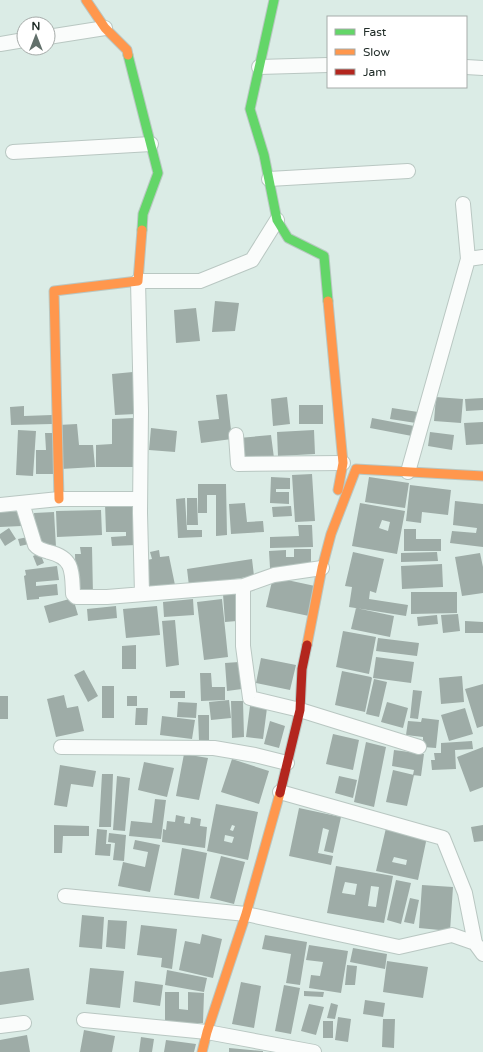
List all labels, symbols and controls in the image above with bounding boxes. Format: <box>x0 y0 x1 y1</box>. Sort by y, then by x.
north arrow <box>16 16 56 56</box>
legend <box>327 16 467 88</box>
text: N <box>32 20 40 33</box>
text: Fast <box>363 25 387 39</box>
text: Slow <box>363 45 390 59</box>
text: Jam <box>363 65 386 79</box>

